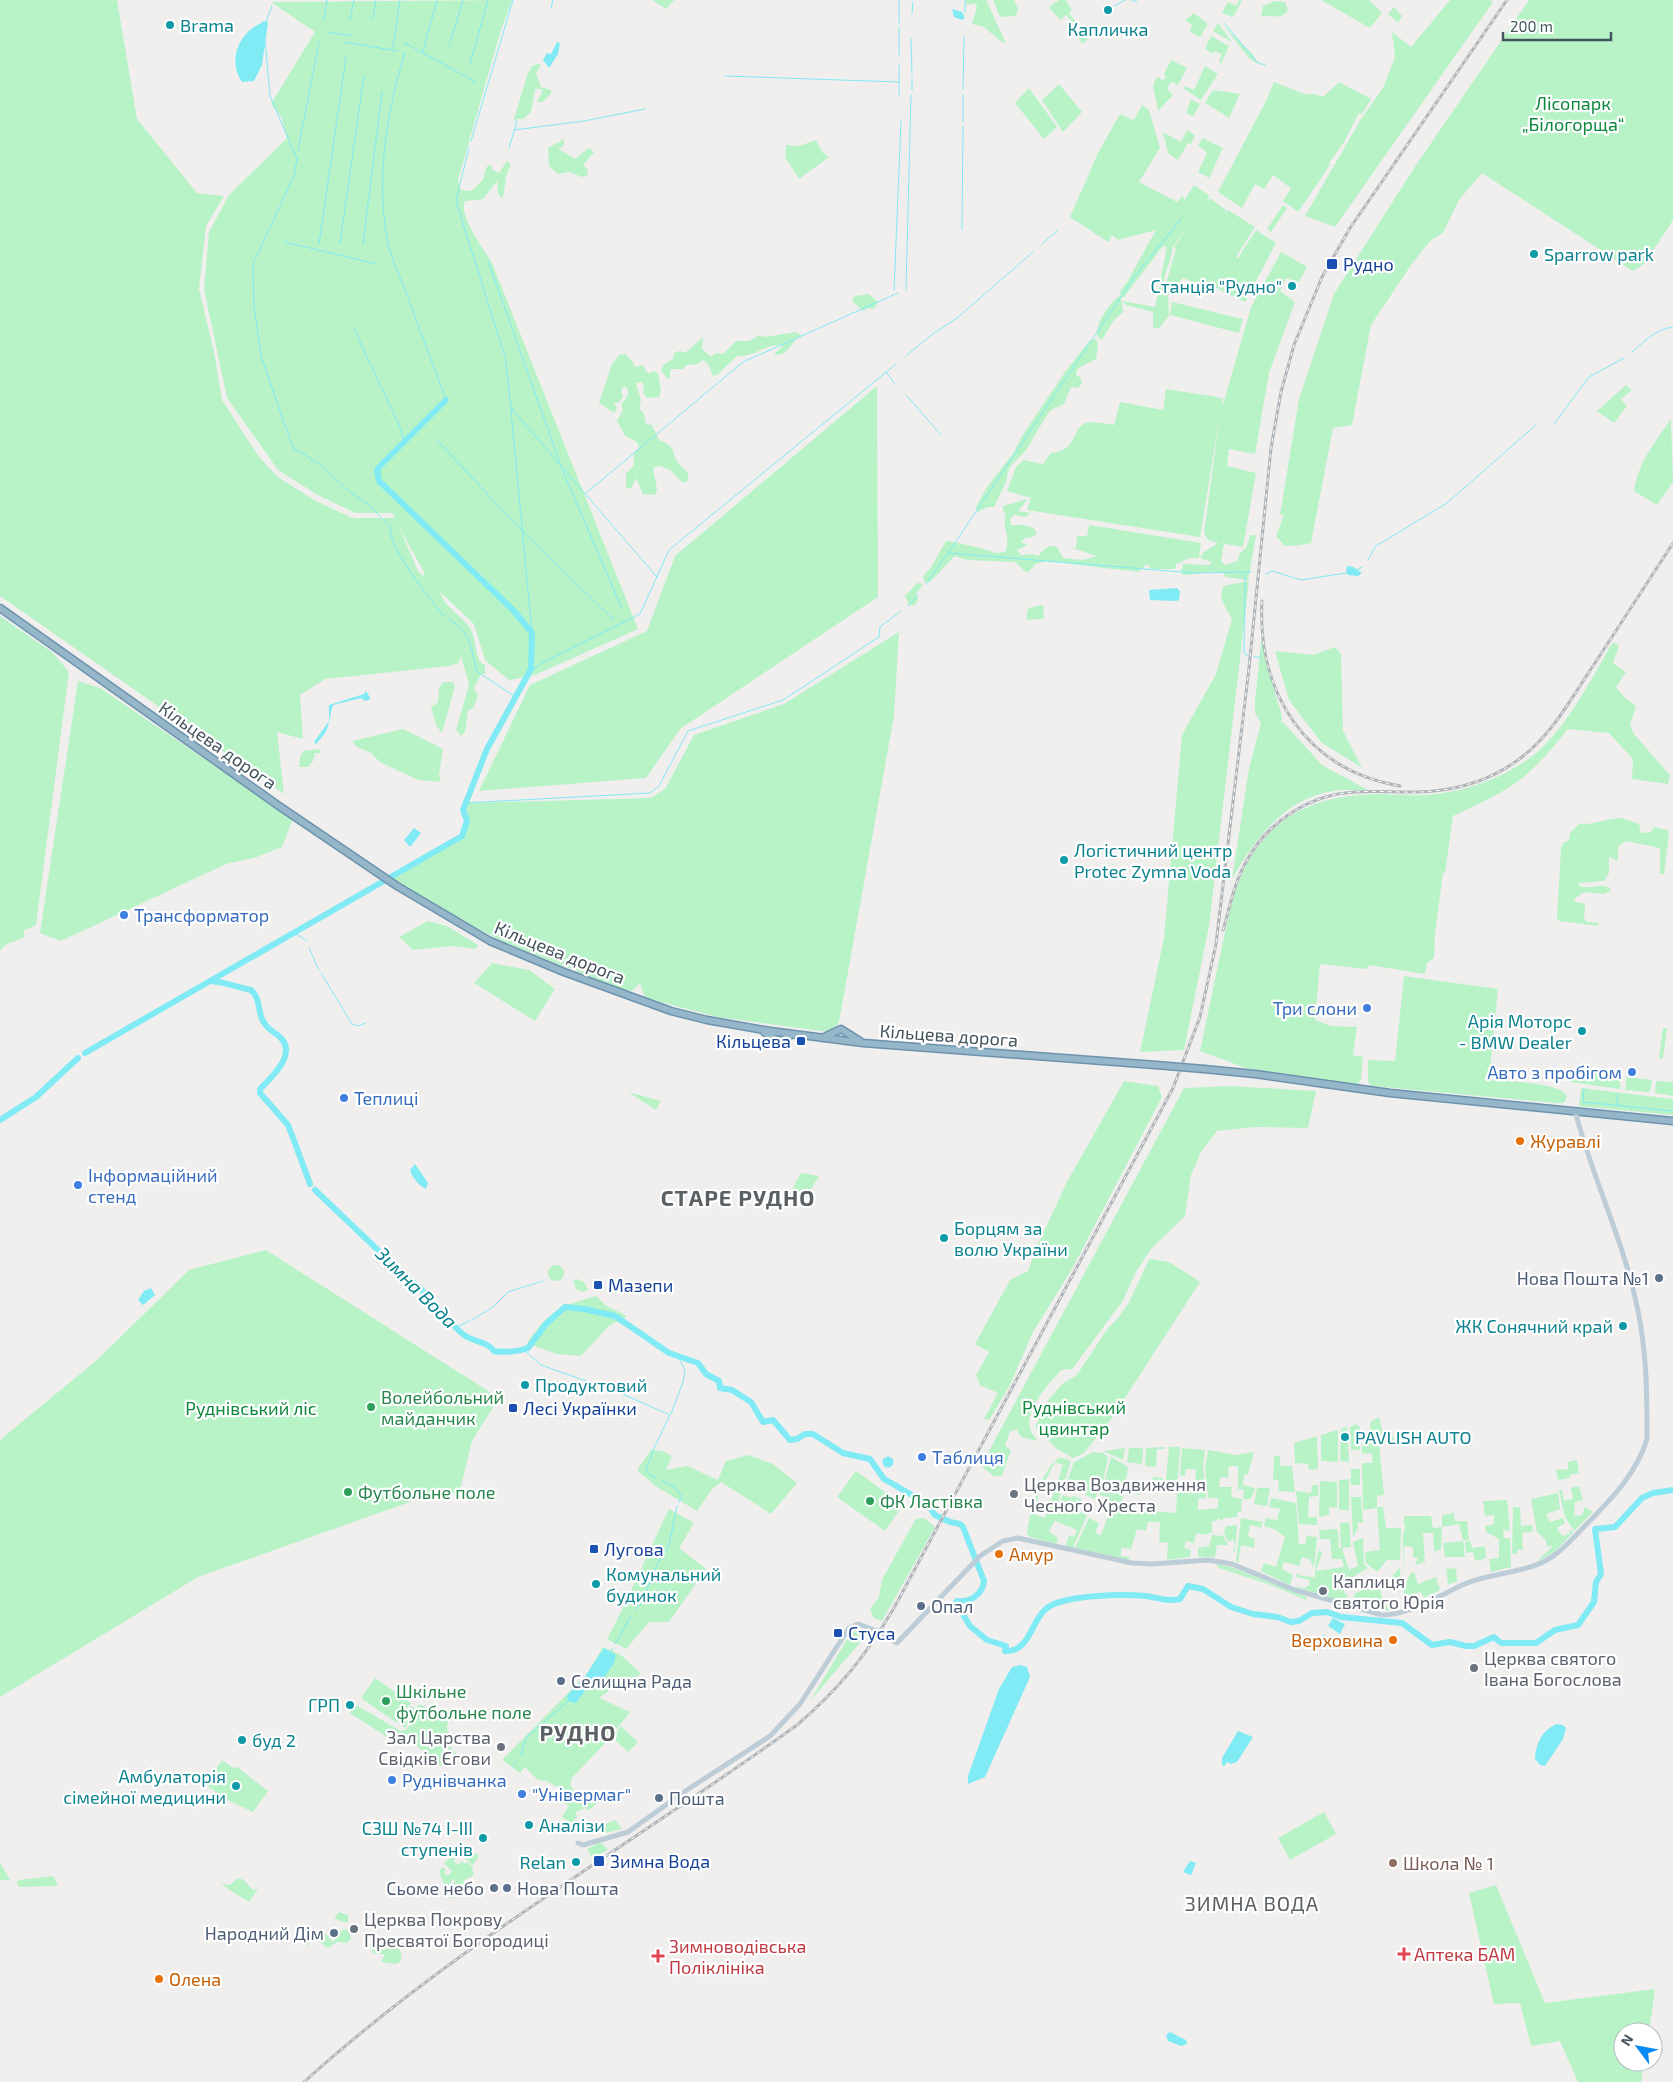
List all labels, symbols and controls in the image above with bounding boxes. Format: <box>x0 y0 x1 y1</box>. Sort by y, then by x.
marker: Капличка <box>1102 4 1114 16</box>
scale bar <box>1503 10 1610 42</box>
place label: Brama <box>180 14 234 36</box>
text: 200 m <box>1510 17 1553 35</box>
place label: Капличка <box>1068 18 1148 40</box>
marker: Brama <box>164 19 176 31</box>
park label: Лісопарк „Білогорща“ <box>1522 92 1624 135</box>
place label: Sparrow park <box>1544 243 1654 265</box>
marker: Sparrow park <box>1528 248 1540 260</box>
place label: Рудно <box>1343 253 1394 275</box>
marker: Рудно <box>1325 257 1339 271</box>
place label: Станція "Рудно" <box>1151 275 1282 297</box>
marker: Станція "Рудно" <box>1286 280 1298 292</box>
street label: Кільцева дорога <box>155 696 281 794</box>
place label: Логістичний центр Protec Zymna Voda <box>1074 839 1232 882</box>
marker: Логістичний центр Protec Zymna Voda <box>1058 854 1070 866</box>
place label: Трансформатор <box>134 904 269 926</box>
marker: Трансформатор <box>118 909 130 921</box>
street label: Кільцева дорога <box>492 916 628 988</box>
place label: Три слони <box>1273 997 1357 1019</box>
marker: Три слони <box>1361 1002 1373 1014</box>
place label: Арія Моторс - BMW Dealer <box>1458 1010 1572 1053</box>
street label: Кільцева дорога <box>879 1019 1019 1051</box>
marker: Арія Моторс - BMW Dealer <box>1576 1025 1588 1037</box>
place label: Кільцева <box>716 1030 791 1052</box>
marker: Кільцева <box>795 1035 807 1047</box>
place label: Авто з пробігом <box>1487 1061 1622 1083</box>
marker: Авто з пробігом <box>1626 1066 1638 1078</box>
place label: Теплиці <box>354 1087 418 1109</box>
marker: Теплиці <box>338 1092 350 1104</box>
place label: Журавлі <box>1530 1130 1601 1152</box>
marker: Журавлі <box>1514 1135 1526 1147</box>
place label: Інформаційний стенд <box>88 1164 218 1207</box>
marker: Інформаційний стенд <box>72 1179 84 1191</box>
district label: СТАРЕ РУДНО <box>661 1184 815 1210</box>
place label: Борцям за волю України <box>954 1217 1068 1260</box>
marker: Борцям за волю України <box>938 1232 950 1244</box>
water label: Зимна Вода <box>371 1241 463 1333</box>
place label: Нова Пошта №1 <box>1517 1267 1649 1289</box>
marker: Нова Пошта №1 <box>1653 1272 1665 1284</box>
place label: Мазепи <box>608 1274 673 1296</box>
marker: Мазепи <box>592 1279 604 1291</box>
place label: ЖК Сонячний край <box>1455 1315 1613 1337</box>
marker: ЖК Сонячний край <box>1617 1320 1629 1332</box>
place label: Продуктовий <box>535 1374 647 1396</box>
marker: Продуктовий <box>519 1379 531 1391</box>
place label: Волейбольний майданчик <box>381 1386 504 1429</box>
park label: Руднівський цвинтар <box>1022 1396 1126 1439</box>
park label: Руднівський ліс <box>185 1397 317 1419</box>
place label: Лесі Українки <box>523 1397 637 1419</box>
marker: Волейбольний майданчик <box>365 1401 377 1413</box>
marker: Лесі Українки <box>507 1402 519 1414</box>
place label: PAVLISH AUTO <box>1355 1426 1472 1448</box>
marker: PAVLISH AUTO <box>1339 1431 1351 1443</box>
place label: Таблиця <box>932 1446 1004 1468</box>
marker: Таблиця <box>916 1451 928 1463</box>
place label: Церква Воздвиження Чесного Хреста <box>1024 1473 1206 1516</box>
place label: Футбольне поле <box>358 1481 496 1503</box>
marker: Футбольне поле <box>342 1486 354 1498</box>
marker: Церква Воздвиження Чесного Хреста <box>1008 1488 1020 1500</box>
place label: ФК Ластівка <box>880 1490 983 1512</box>
marker: ФК Ластівка <box>864 1495 876 1507</box>
place label: Лугова <box>604 1538 664 1560</box>
marker: Лугова <box>588 1543 600 1555</box>
place label: Амур <box>1009 1543 1054 1565</box>
marker: Амур <box>993 1548 1005 1560</box>
place label: Комунальний будинок <box>606 1563 721 1606</box>
place label: Каплиця святого Юрія <box>1333 1570 1444 1613</box>
marker: Комунальний будинок <box>590 1578 602 1590</box>
marker: Каплиця святого Юрія <box>1317 1585 1329 1597</box>
place label: Опал <box>931 1595 973 1617</box>
marker: Опал <box>915 1600 927 1612</box>
place label: Стуса <box>848 1622 895 1644</box>
marker: Стуса <box>832 1627 844 1639</box>
place label: Верховина <box>1291 1629 1383 1651</box>
marker: Верховина <box>1387 1634 1399 1646</box>
place label: Церква святого Івана Богослова <box>1484 1647 1622 1690</box>
marker: Церква святого Івана Богослова <box>1468 1662 1480 1674</box>
place label: Селищна Рада <box>571 1670 692 1692</box>
marker: Селищна Рада <box>555 1675 567 1687</box>
place label: Шкільне футбольне поле <box>396 1680 532 1723</box>
place label: ГРП <box>308 1694 340 1716</box>
marker: Шкільне футбольне поле <box>380 1695 392 1707</box>
marker: ГРП <box>344 1699 356 1711</box>
district label: РУДНО <box>539 1719 617 1745</box>
place label: Зал Царства Свідків Єгови <box>378 1726 491 1769</box>
place label: буд 2 <box>252 1729 296 1751</box>
marker: буд 2 <box>236 1734 248 1746</box>
marker: Зал Царства Свідків Єгови <box>495 1741 507 1753</box>
place label: Амбулаторія сімейної медицини <box>63 1765 226 1808</box>
place label: Руднівчанка <box>402 1769 507 1791</box>
marker: Руднівчанка <box>386 1774 398 1786</box>
marker: Амбулаторія сімейної медицини <box>230 1780 242 1792</box>
place label: "Універмаг" <box>532 1783 631 1805</box>
place label: Пошта <box>669 1787 725 1809</box>
marker: "Універмаг" <box>516 1788 528 1800</box>
marker: Пошта <box>653 1792 665 1804</box>
place label: Аналізи <box>539 1814 605 1836</box>
place label: СЗШ №74 І-ІІІ ступенів <box>362 1817 473 1860</box>
marker: Аналізи <box>523 1819 535 1831</box>
marker: СЗШ №74 І-ІІІ ступенів <box>477 1832 489 1844</box>
place label: Зимна Вода <box>610 1850 710 1872</box>
place label: Relan <box>520 1851 566 1873</box>
place label: Школа № 1 <box>1403 1852 1494 1874</box>
marker: Зимна Вода <box>592 1854 606 1868</box>
marker: Relan <box>570 1856 582 1868</box>
marker: Школа № 1 <box>1387 1857 1399 1869</box>
place label: Сьоме небо <box>386 1877 484 1899</box>
place label: Нова Пошта <box>517 1877 619 1899</box>
marker: Сьоме небо <box>488 1882 500 1894</box>
marker: Нова Пошта <box>501 1882 513 1894</box>
district label: ЗИМНА ВОДА <box>1185 1891 1319 1915</box>
place label: Церква Покрову Пресвятої Богородиці <box>364 1908 549 1951</box>
place label: Народний Дім <box>205 1922 324 1944</box>
marker: Церква Покрову Пресвятої Богородиці <box>348 1923 360 1935</box>
marker: Народний Дім <box>328 1927 340 1939</box>
place label: Зимноводівська Поліклініка <box>669 1935 806 1978</box>
place label: Аптека БАМ <box>1414 1943 1515 1965</box>
marker: Аптека БАМ <box>1398 1948 1410 1960</box>
marker: Зимноводівська Поліклініка <box>651 1949 665 1963</box>
place label: Олена <box>169 1968 221 1990</box>
marker: Олена <box>153 1973 165 1985</box>
north arrow <box>1613 2022 1663 2072</box>
text: N <box>1617 2031 1636 2049</box>

